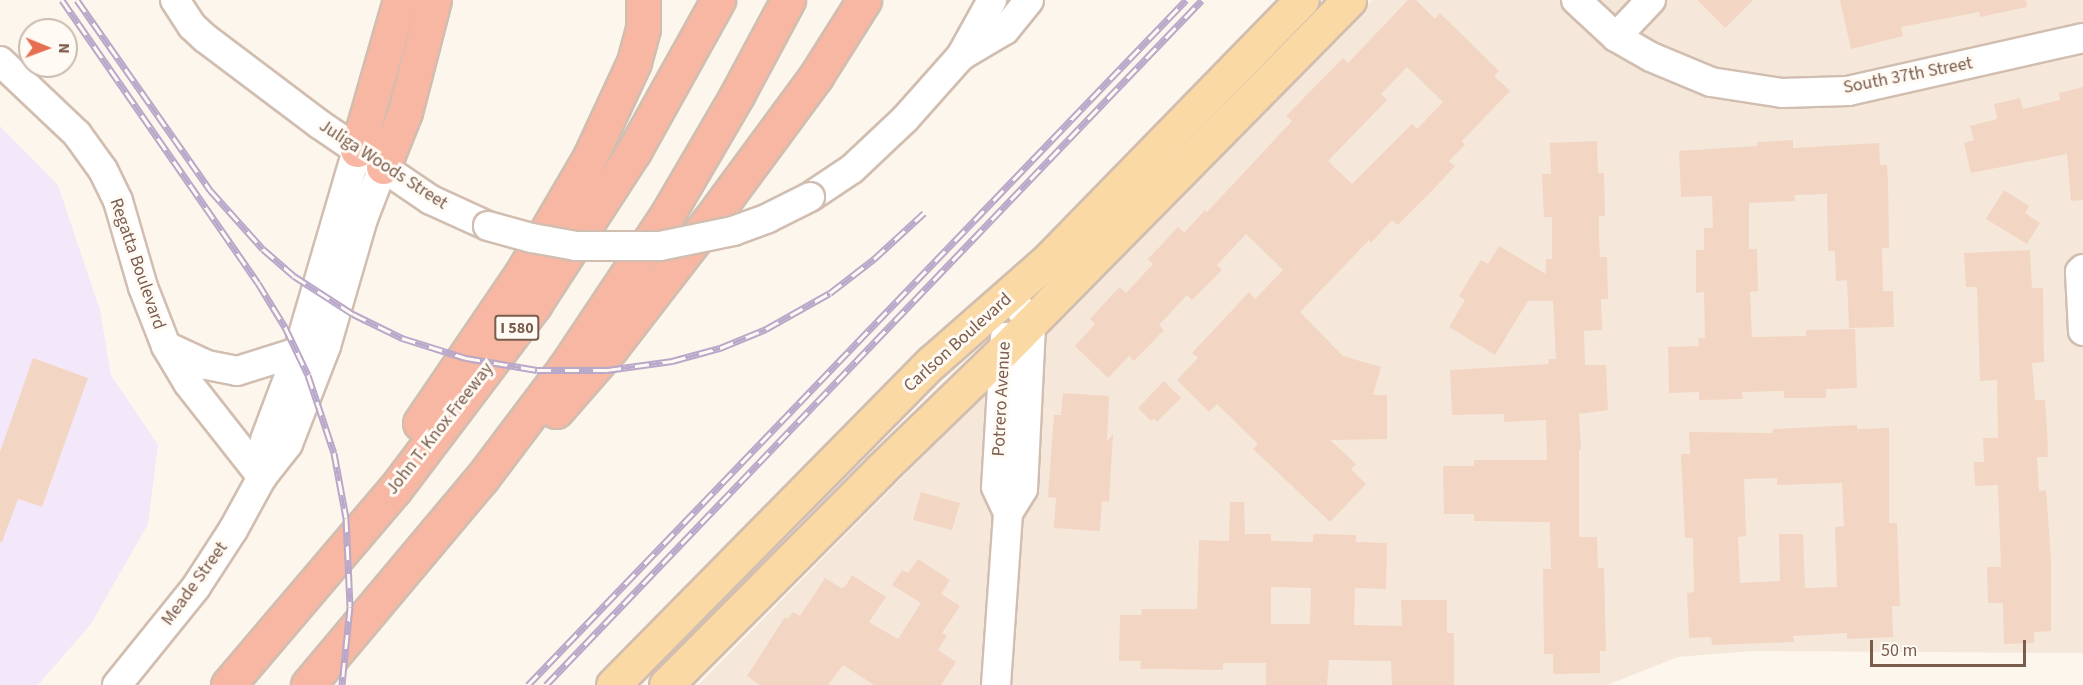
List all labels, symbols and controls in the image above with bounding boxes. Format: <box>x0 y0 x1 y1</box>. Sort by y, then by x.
north arrow <box>18 18 78 78</box>
text: N <box>53 43 75 54</box>
street label: South 37th Street <box>1842 53 1974 99</box>
street label: Juliga Woods Street <box>315 115 451 215</box>
street label: Regatta Boulevard <box>104 196 170 332</box>
street label: Carlson Boulevard <box>900 289 1016 397</box>
road number: I 580 <box>493 315 541 341</box>
street label: Potrero Avenue <box>988 341 1016 457</box>
street label: John T. Knox Freeway <box>382 359 498 499</box>
street label: Meade Street <box>157 538 233 630</box>
scale bar <box>1873 628 2029 666</box>
text: 50 m <box>1881 638 1917 663</box>

